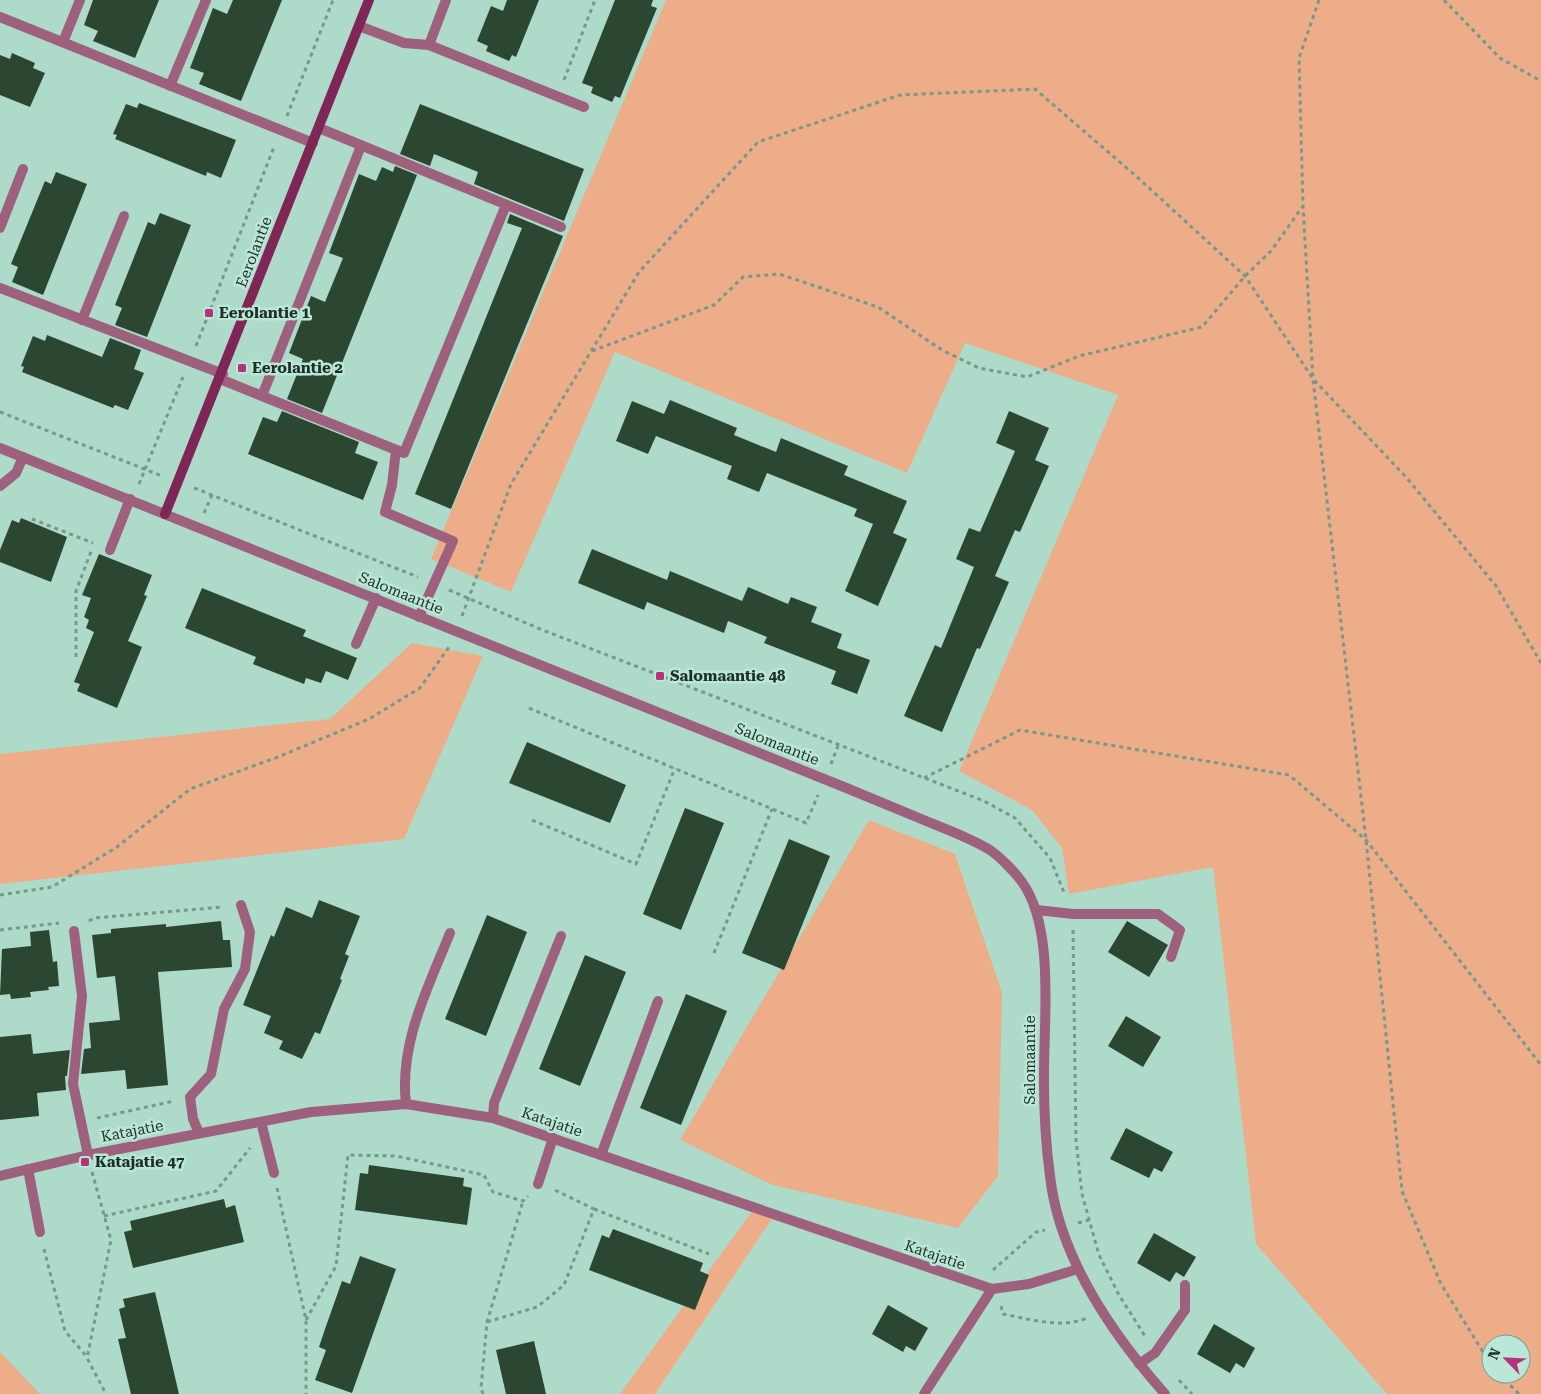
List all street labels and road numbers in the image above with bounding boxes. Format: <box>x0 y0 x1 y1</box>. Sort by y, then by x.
street label: Eerolantie <box>232 214 276 290</box>
street label: Salomaantie <box>356 568 446 618</box>
street label: Salomaantie <box>732 719 822 769</box>
street label: Salomaantie <box>1021 1015 1039 1105</box>
street label: Katajatie <box>519 1103 585 1141</box>
street label: Katajatie <box>99 1116 165 1146</box>
street label: Katajatie <box>902 1236 968 1274</box>

